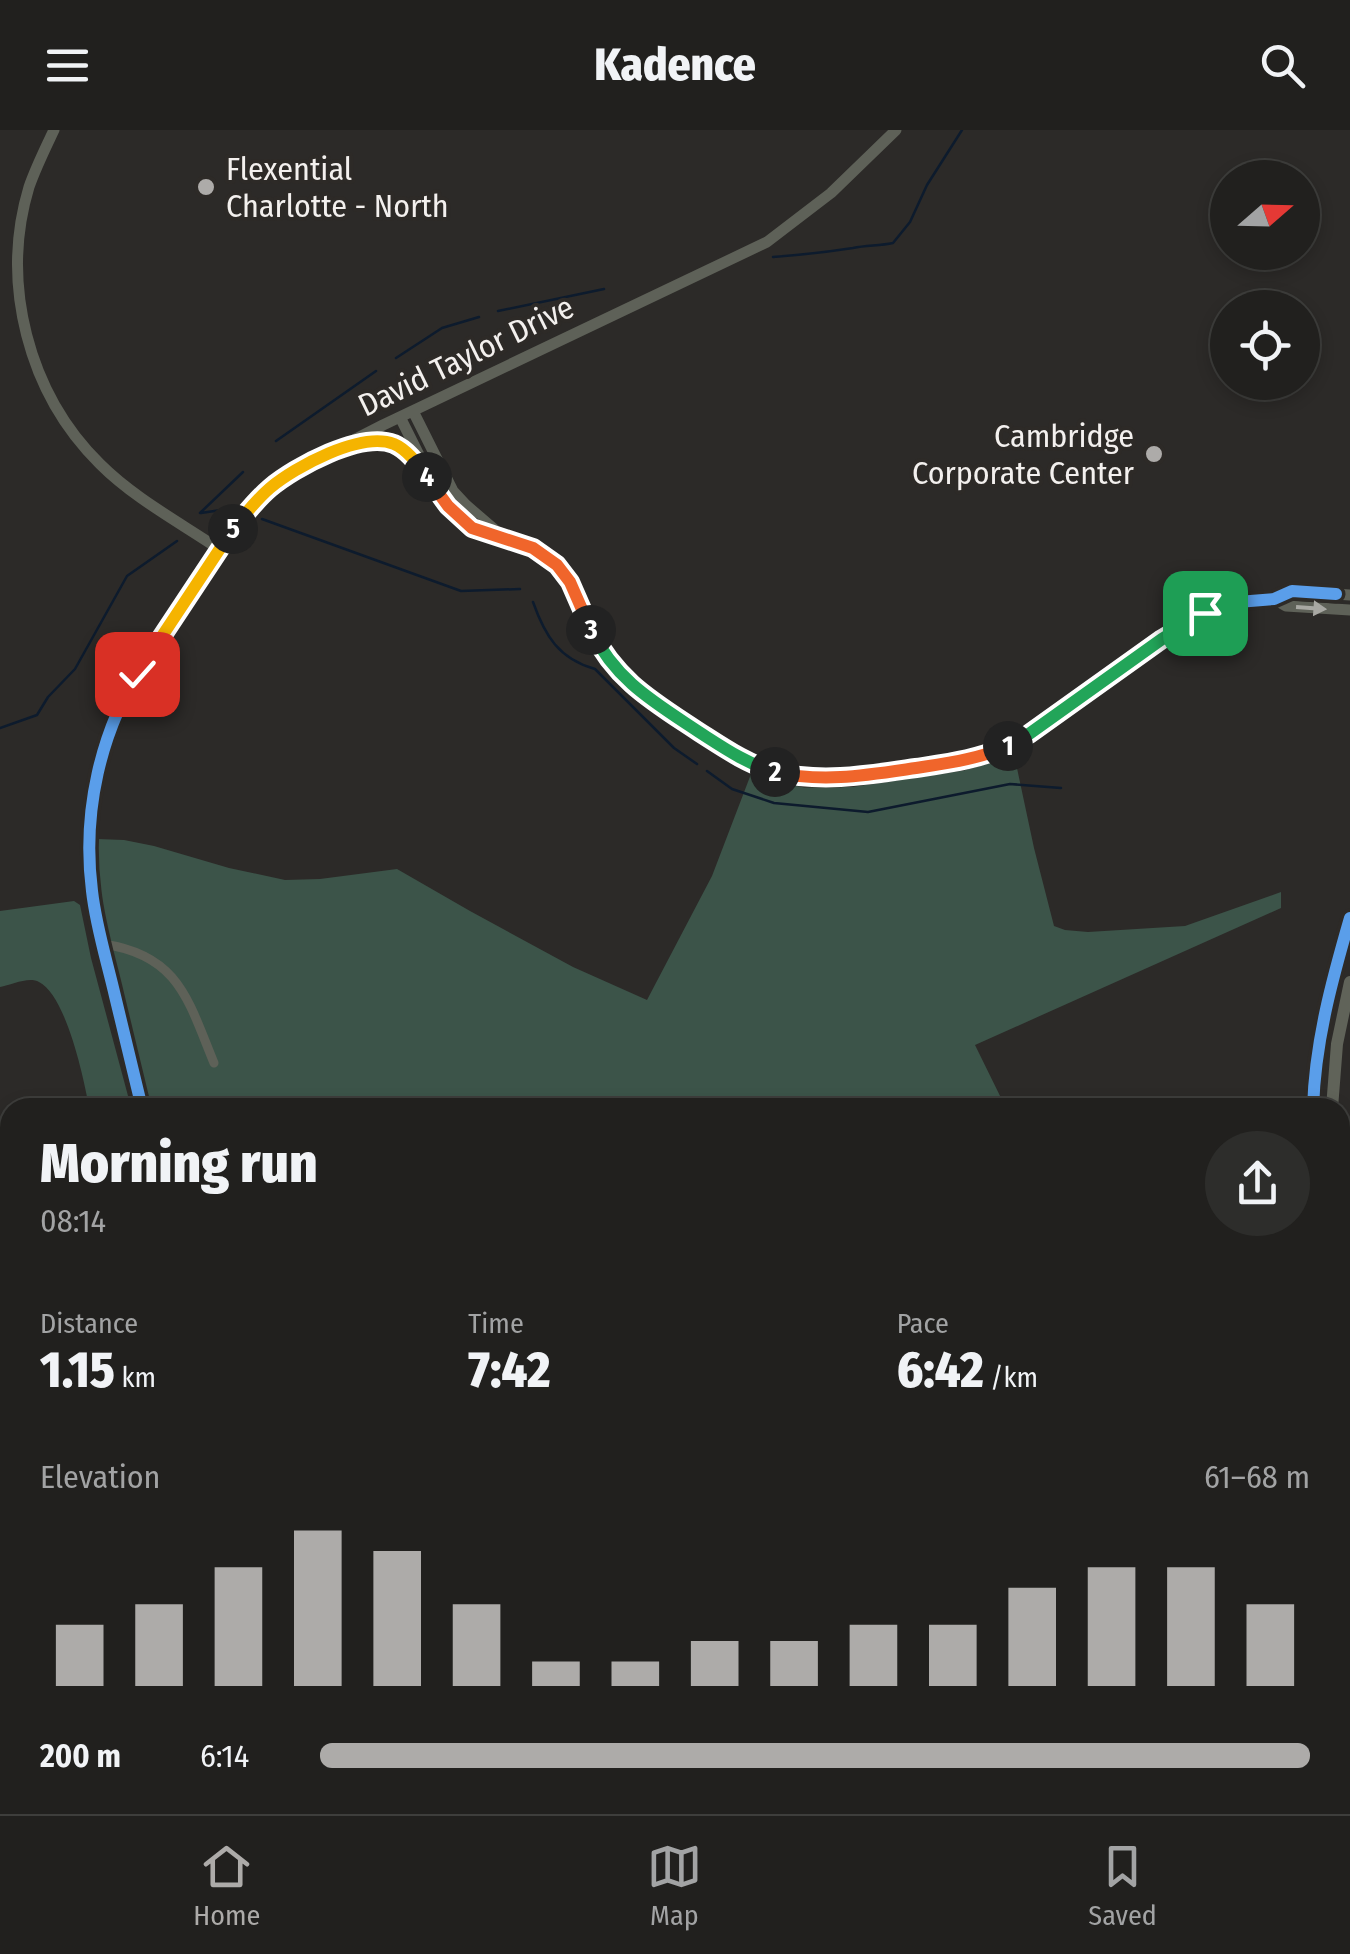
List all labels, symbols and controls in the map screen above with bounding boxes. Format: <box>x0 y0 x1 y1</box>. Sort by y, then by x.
icon: menu <box>40 38 95 93</box>
text: Kadence <box>594 38 756 92</box>
icon: search <box>1255 38 1310 93</box>
place label: Flexential Charlotte - North <box>226 150 449 225</box>
north arrow <box>1210 160 1320 270</box>
map controls <box>1210 160 1320 400</box>
marker: Flexential Charlotte - North <box>195 176 217 198</box>
street label: David Taylor Drive <box>352 287 580 425</box>
button: locate <box>1210 290 1320 400</box>
place label: Cambridge Corporate Center <box>912 417 1134 492</box>
marker: Cambridge Corporate Center <box>1143 443 1165 465</box>
pin: 4 <box>402 452 452 502</box>
text: 4 <box>420 460 434 493</box>
pin: 5 <box>208 504 258 554</box>
text: 5 <box>226 512 240 545</box>
pin <box>1163 571 1248 656</box>
icon: arrive <box>1178 586 1233 641</box>
one-way arrow <box>1296 600 1328 616</box>
pin: 3 <box>566 605 616 655</box>
text: 3 <box>584 613 598 646</box>
pin <box>95 632 180 717</box>
icon: check <box>110 647 165 702</box>
pin: 1 <box>983 721 1033 771</box>
text: 1 <box>1002 729 1014 762</box>
pin: 2 <box>750 747 800 797</box>
text: 2 <box>769 755 781 788</box>
text: Morning run <box>40 1131 318 1197</box>
button: share <box>1205 1131 1310 1236</box>
text: 08:14 <box>40 1202 106 1240</box>
text: Distance <box>40 1307 138 1340</box>
text: Time <box>468 1307 524 1340</box>
text: Pace <box>897 1307 949 1340</box>
text: 1.15 <box>40 1340 115 1400</box>
text: 7:42 <box>468 1340 550 1400</box>
text: 6:42 <box>897 1340 984 1400</box>
text: km <box>115 1361 156 1394</box>
text: /km <box>984 1361 1038 1394</box>
text: Elevation <box>40 1458 160 1496</box>
text: 61–68 m <box>1204 1458 1310 1496</box>
text: 200 m <box>40 1737 121 1775</box>
text: 6:14 <box>200 1737 249 1775</box>
tab: Home <box>193 1839 260 1932</box>
tab: Map <box>647 1839 702 1932</box>
tab: Saved <box>1088 1839 1157 1932</box>

